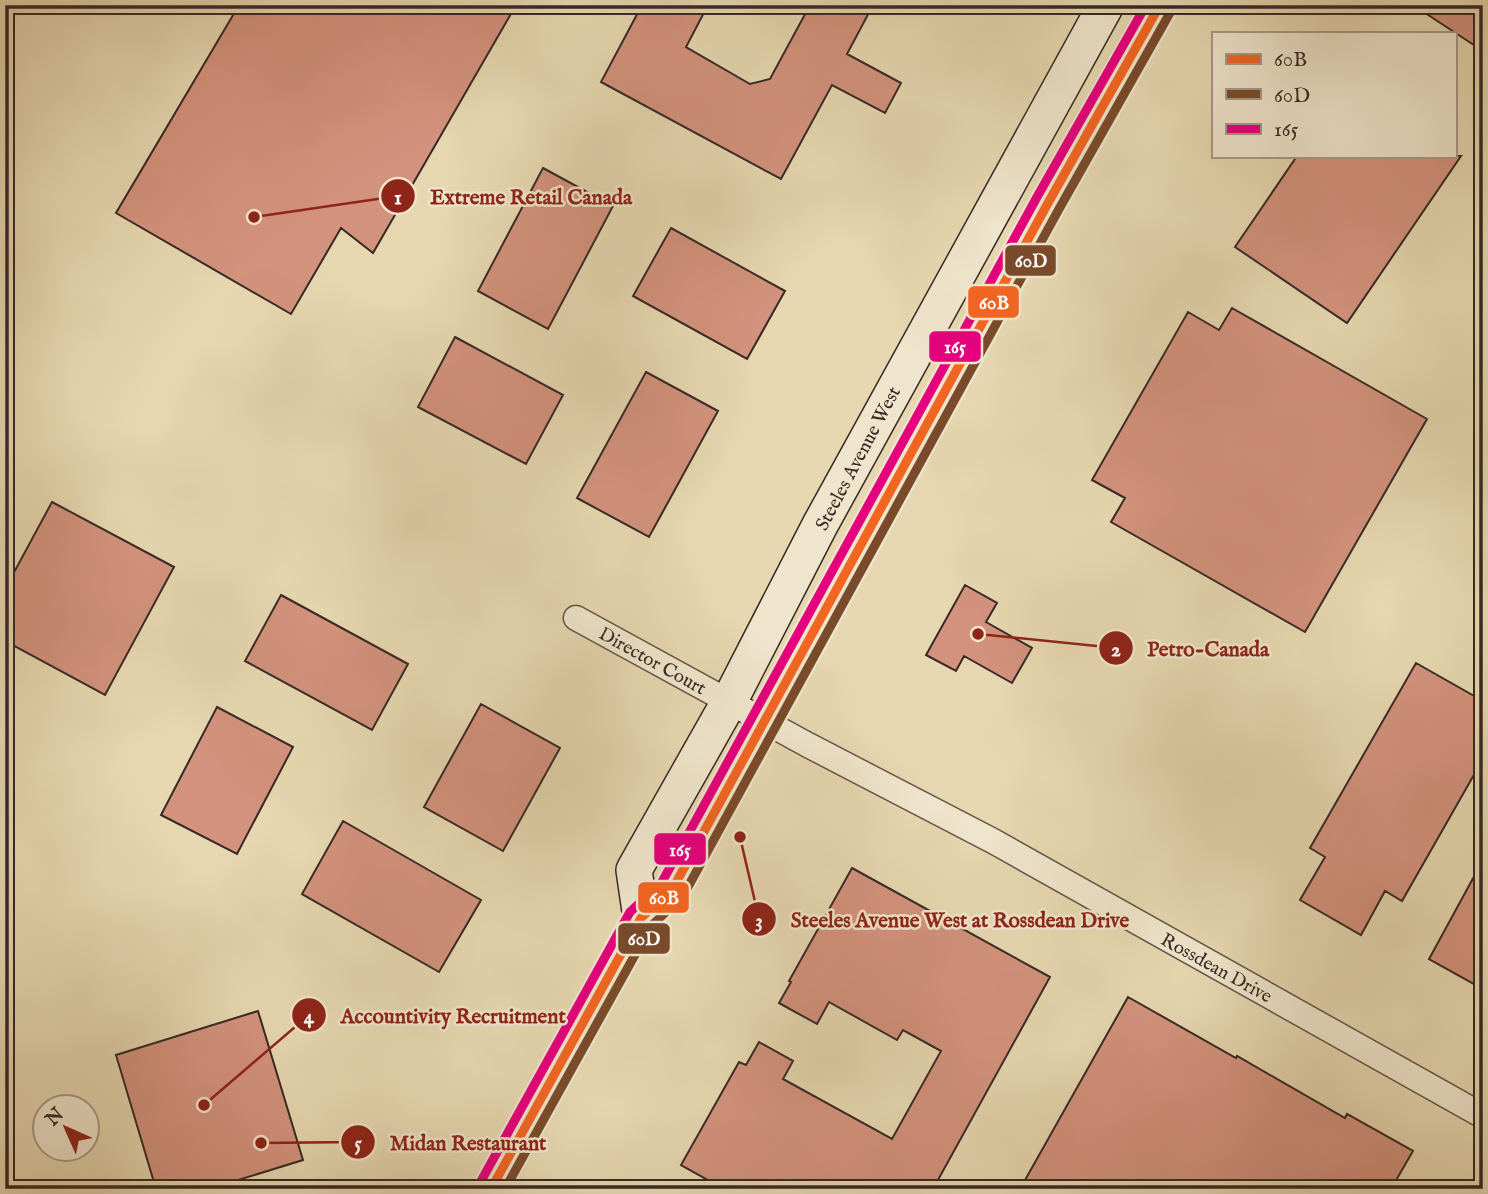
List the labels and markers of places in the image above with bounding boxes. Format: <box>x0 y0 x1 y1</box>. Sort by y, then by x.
callout: Extreme Retail Canada <box>381 175 646 217</box>
callout: Petro-Canada <box>1098 627 1283 669</box>
callout: Steeles Avenue West at Rossdean Drive <box>742 898 1143 940</box>
callout: Accountivity Recruitment <box>292 994 580 1036</box>
callout: Midan Restaurant <box>341 1121 560 1163</box>

